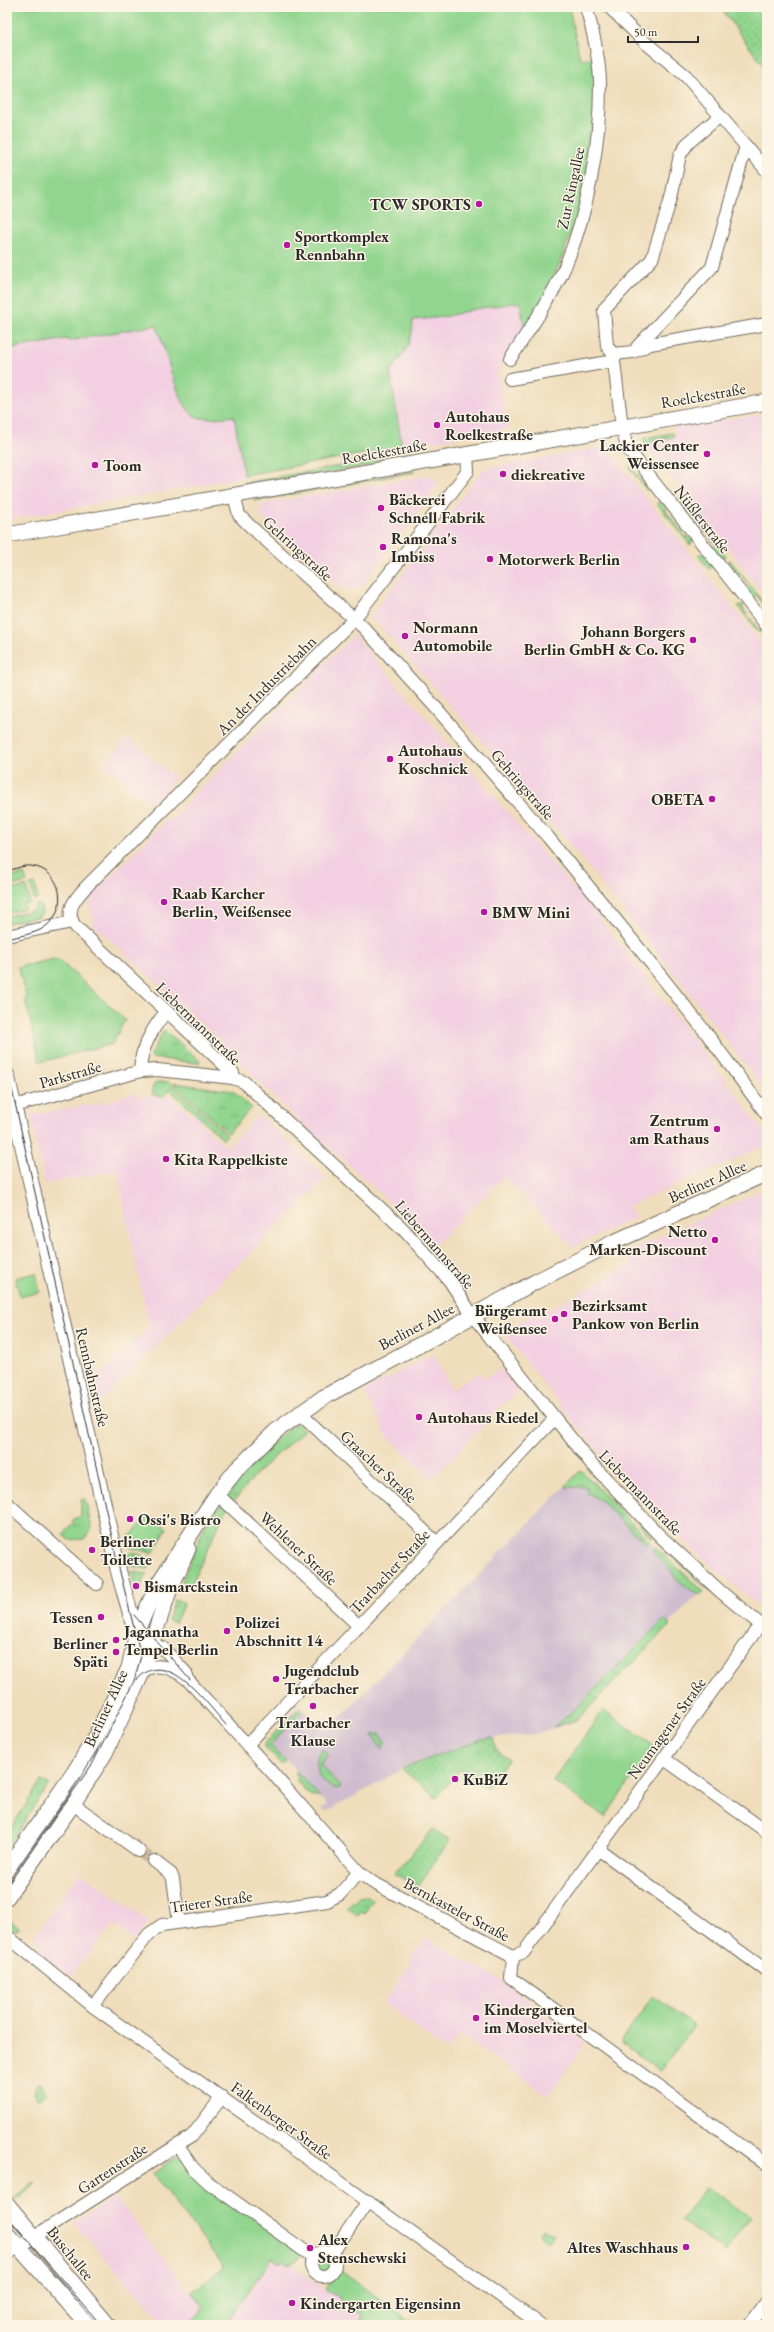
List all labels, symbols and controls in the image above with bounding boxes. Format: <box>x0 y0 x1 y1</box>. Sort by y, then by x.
scale bar <box>628 18 698 44</box>
text: 50 m <box>634 24 658 40</box>
street label: Zur Ringallee <box>552 145 589 231</box>
place label: TCW SPORTS <box>369 194 471 215</box>
marker: TCW SPORTS <box>474 199 484 209</box>
place label: Sportkomplex Rennbahn <box>295 226 389 265</box>
marker: Sportkomplex Rennbahn <box>282 240 292 250</box>
street label: Roelckestraße <box>659 378 747 413</box>
place label: Autohaus Roelkestraße <box>444 406 533 445</box>
marker: Autohaus Roelkestraße <box>432 420 442 430</box>
street label: Roelckestraße <box>340 434 428 469</box>
place label: Lackier Center Weissensee <box>600 435 699 474</box>
marker: Lackier Center Weissensee <box>702 449 712 459</box>
place label: Toom <box>103 455 142 476</box>
marker: Toom <box>90 460 100 470</box>
place label: diekreative <box>511 464 585 485</box>
marker: diekreative <box>498 469 508 479</box>
street label: Nüßlerstraße <box>669 481 736 558</box>
place label: Bäckerei Schnell Fabrik <box>389 489 486 528</box>
marker: Bäckerei Schnell Fabrik <box>376 503 386 513</box>
street label: Gehringstraße <box>258 511 337 585</box>
place label: Ramona's Imbiss <box>391 528 457 567</box>
marker: Ramona's Imbiss <box>378 542 388 552</box>
place label: Motorwerk Berlin <box>498 549 620 570</box>
marker: Motorwerk Berlin <box>485 554 495 564</box>
place label: Normann Automobile <box>412 617 492 656</box>
place label: Johann Borgers Berlin GmbH & Co. KG <box>524 621 685 660</box>
street label: An der Industriebahn <box>211 631 321 740</box>
marker: Normann Automobile <box>400 631 410 641</box>
marker: Johann Borgers Berlin GmbH & Co. KG <box>688 635 698 645</box>
place label: Autohaus Koschnick <box>397 740 468 779</box>
street label: Gehringstraße <box>486 745 559 824</box>
marker: Autohaus Koschnick <box>385 754 395 764</box>
place label: OBETA <box>651 789 704 810</box>
marker: OBETA <box>707 794 717 804</box>
place label: Raab Karcher Berlin, Weißensee <box>172 883 292 922</box>
marker: Raab Karcher Berlin, Weißensee <box>159 897 169 907</box>
place label: BMW Mini <box>492 902 570 923</box>
marker: BMW Mini <box>479 907 489 917</box>
street label: Liebermannstraße <box>151 977 246 1070</box>
street label: Parkstraße <box>37 1056 104 1093</box>
place label: Zentrum am Rathaus <box>630 1110 709 1149</box>
marker: Zentrum am Rathaus <box>712 1124 722 1134</box>
place label: Kita Rappelkiste <box>174 1149 288 1170</box>
marker: Kita Rappelkiste <box>161 1154 171 1164</box>
street label: Berliner Allee <box>665 1155 749 1208</box>
street label: Liebermannstraße <box>390 1195 479 1293</box>
place label: Netto Marken-Discount <box>589 1221 707 1260</box>
marker: Netto Marken-Discount <box>710 1235 720 1245</box>
place label: Bezirksamt Pankow von Berlin <box>572 1295 699 1334</box>
street label: Berliner Allee <box>375 1298 458 1355</box>
place label: Bürgeramt Weißensee <box>475 1300 547 1339</box>
marker: Bezirksamt Pankow von Berlin <box>559 1309 569 1319</box>
marker: Bürgeramt Weißensee <box>550 1314 560 1324</box>
street label: Rennbahnstraße <box>71 1325 114 1429</box>
place label: Autohaus Riedel <box>426 1407 539 1428</box>
marker: Autohaus Riedel <box>414 1412 424 1422</box>
street label: Graacher Straße <box>336 1425 422 1507</box>
street label: Liebermannstraße <box>594 1445 687 1540</box>
street label: Wehlener Straße <box>255 1507 342 1590</box>
place label: Ossi's Bistro <box>138 1509 221 1530</box>
marker: Ossi's Bistro <box>125 1514 135 1524</box>
street label: Trarbacher Straße <box>345 1524 434 1618</box>
place label: Berliner Toilette <box>100 1531 155 1570</box>
marker: Berliner Toilette <box>87 1545 97 1555</box>
place label: Bismarckstein <box>144 1576 238 1597</box>
marker: Bismarckstein <box>131 1581 141 1591</box>
place label: Tessen <box>50 1607 93 1628</box>
marker: Tessen <box>96 1612 106 1622</box>
place label: Polizei Abschnitt 14 <box>234 1612 323 1651</box>
place label: Jagannatha Tempel Berlin <box>122 1621 219 1660</box>
marker: Polizei Abschnitt 14 <box>222 1626 232 1636</box>
place label: Berliner Späti <box>53 1633 108 1672</box>
marker: Jagannatha Tempel Berlin <box>111 1635 121 1645</box>
marker: Berliner Späti <box>111 1647 121 1657</box>
place label: Jugendclub Trarbacher <box>282 1660 359 1699</box>
street label: Berliner Allee <box>78 1666 133 1750</box>
street label: Neumagener Straße <box>622 1673 710 1783</box>
marker: Jugendclub Trarbacher <box>271 1674 281 1684</box>
marker: Trarbacher Klause <box>308 1701 318 1711</box>
place label: Trarbacher Klause <box>276 1712 351 1751</box>
place label: KuBiZ <box>463 1769 508 1790</box>
marker: KuBiZ <box>450 1774 460 1784</box>
street label: Bernkasteler Straße <box>400 1873 513 1946</box>
street label: Trierer Straße <box>168 1885 254 1918</box>
place label: Kindergarten im Moselviertel <box>484 1999 588 2038</box>
marker: Kindergarten im Moselviertel <box>471 2013 481 2023</box>
street label: Falkenberger Straße <box>227 2077 337 2164</box>
street label: Gartenstraße <box>73 2138 151 2199</box>
street label: Buschallee <box>42 2222 99 2285</box>
place label: Alex Stenschewski <box>317 2229 407 2268</box>
place label: Altes Waschhaus <box>566 2237 678 2258</box>
marker: Altes Waschhaus <box>681 2242 691 2252</box>
marker: Alex Stenschewski <box>305 2243 315 2253</box>
place label: Kindergarten Eigensinn <box>300 2293 461 2314</box>
marker: Kindergarten Eigensinn <box>287 2298 297 2308</box>

